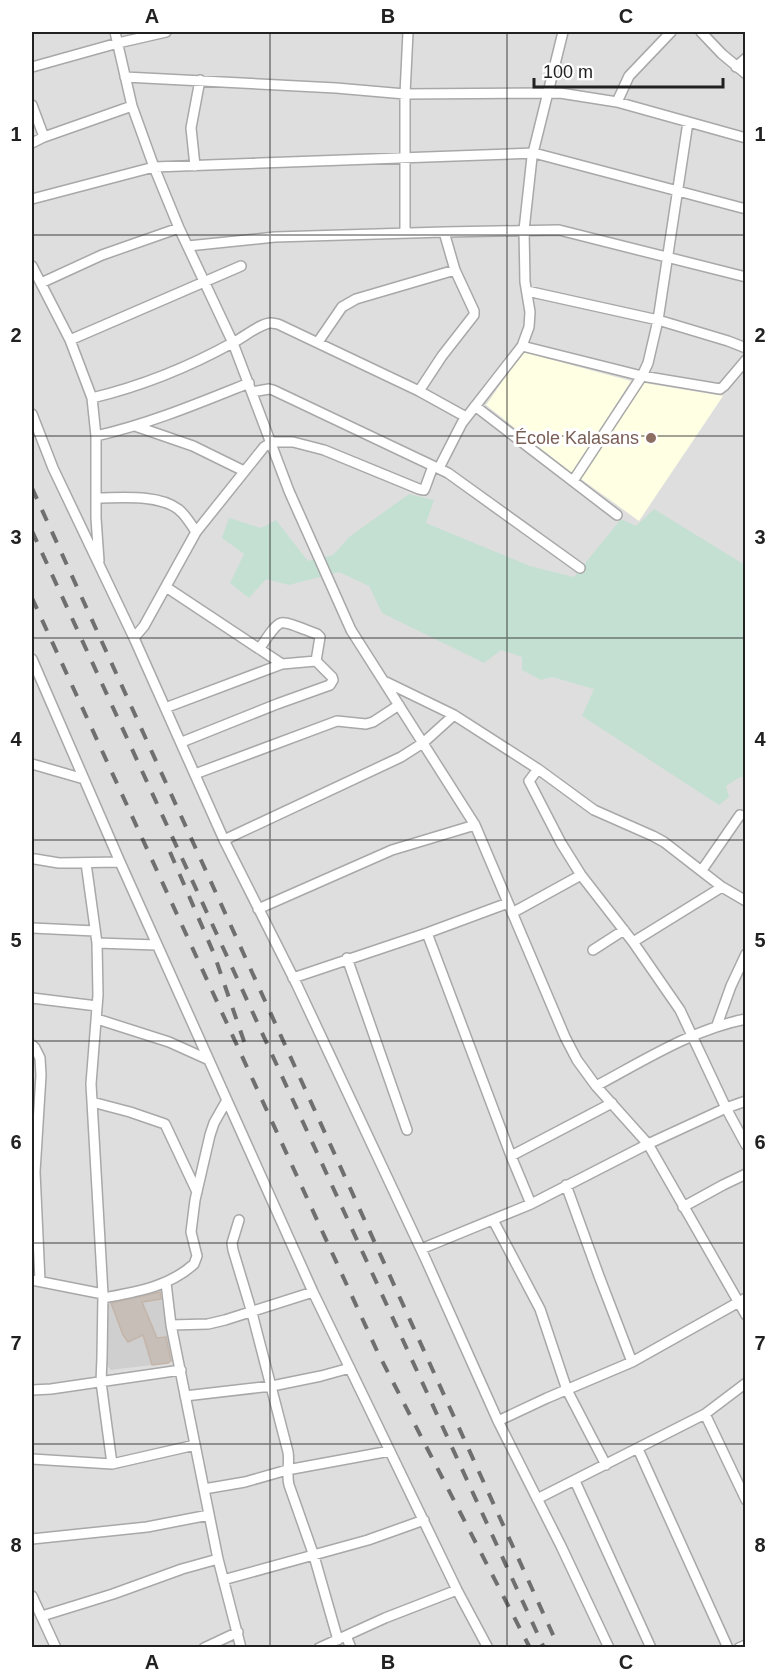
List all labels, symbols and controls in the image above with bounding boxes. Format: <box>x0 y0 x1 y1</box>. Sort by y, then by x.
text: A <box>145 5 159 27</box>
text: B <box>381 5 395 27</box>
text: C <box>619 5 633 27</box>
scale bar <box>534 51 723 89</box>
text: 100 m <box>543 62 593 82</box>
text: 1 <box>10 123 22 145</box>
text: 1 <box>754 123 766 145</box>
text: 2 <box>10 324 22 346</box>
text: 2 <box>754 324 766 346</box>
place label: École Kalasans <box>515 428 639 448</box>
marker: École Kalasans <box>644 431 658 445</box>
text: 3 <box>10 526 22 548</box>
text: 3 <box>754 526 766 548</box>
text: 4 <box>10 728 22 750</box>
text: 4 <box>754 728 766 750</box>
text: 5 <box>10 929 22 951</box>
text: 5 <box>754 929 766 951</box>
text: 6 <box>10 1131 22 1153</box>
text: 6 <box>754 1131 766 1153</box>
text: 7 <box>10 1332 22 1354</box>
text: 7 <box>754 1332 766 1354</box>
text: 8 <box>10 1534 22 1556</box>
text: 8 <box>754 1534 766 1556</box>
text: A <box>145 1651 159 1673</box>
text: B <box>381 1651 395 1673</box>
text: C <box>619 1651 633 1673</box>

